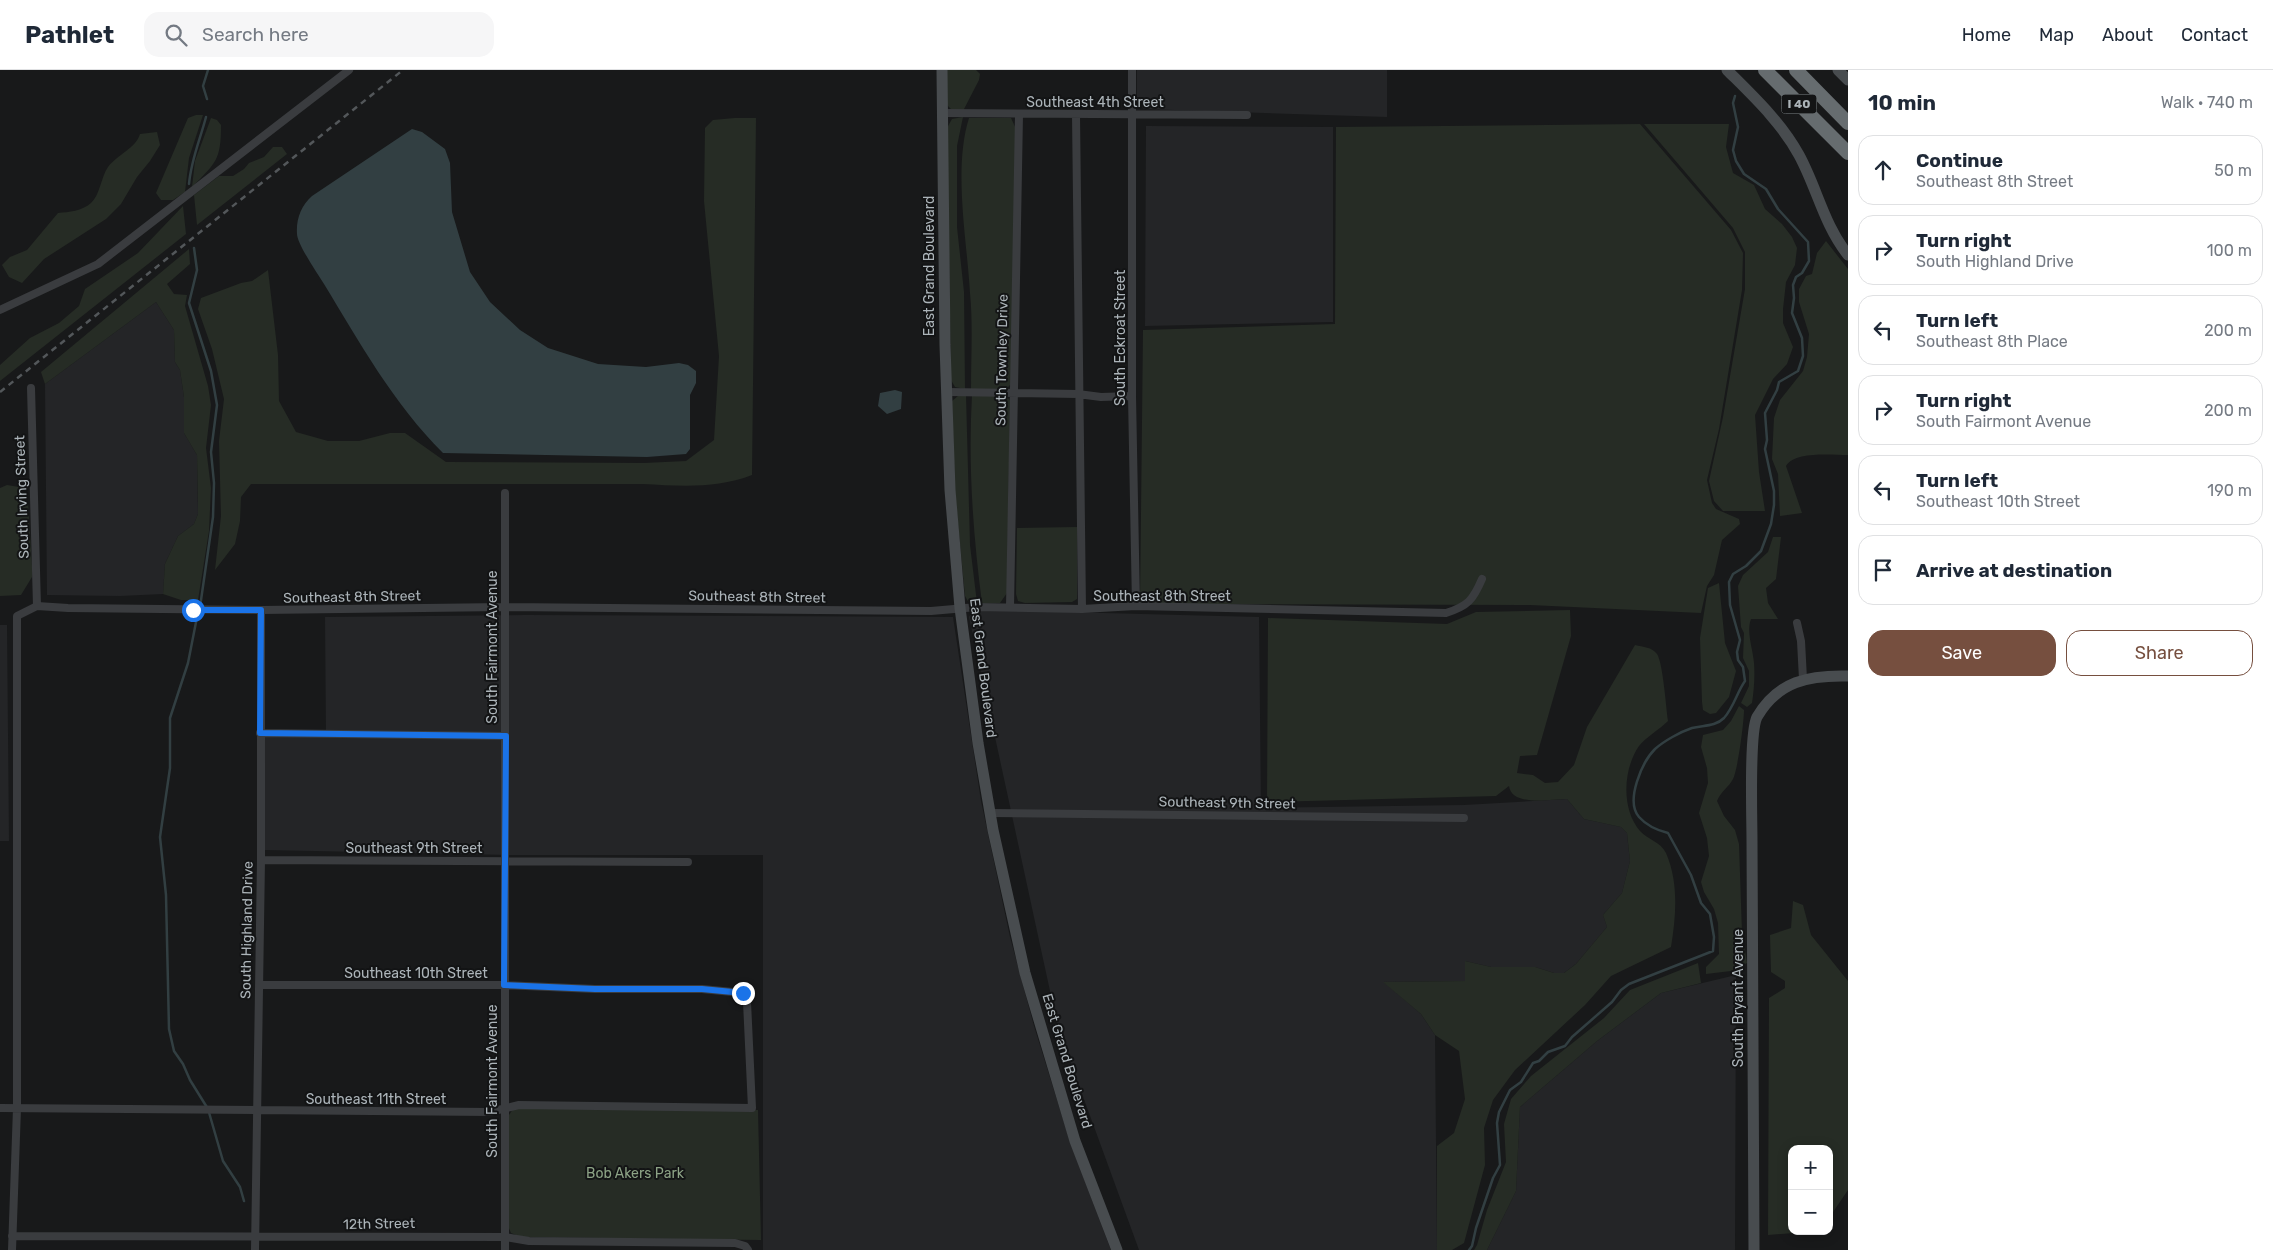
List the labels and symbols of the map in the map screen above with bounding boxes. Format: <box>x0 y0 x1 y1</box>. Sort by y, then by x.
street label: Southeast 4th Street <box>1026 94 1164 111</box>
road number: I 40 <box>1782 94 1816 114</box>
street label: East Grand Boulevard <box>921 196 938 336</box>
street label: South Eckroat Street <box>1112 269 1129 406</box>
street label: South Townley Drive <box>992 294 1012 426</box>
street label: South Irving Street <box>11 434 33 559</box>
street label: South Fairmont Avenue <box>484 570 501 724</box>
street label: Southeast 8th Street <box>283 587 421 607</box>
street label: Southeast 8th Street <box>688 587 826 607</box>
street label: Southeast 8th Street <box>1093 588 1231 605</box>
street label: East Grand Boulevard <box>966 597 1000 739</box>
route start <box>182 599 205 622</box>
street label: Southeast 9th Street <box>1158 793 1296 813</box>
street label: Southeast 9th Street <box>346 840 483 857</box>
street label: South Highland Drive <box>237 861 257 999</box>
street label: South Bryant Avenue <box>1730 929 1747 1067</box>
street label: Southeast 10th Street <box>344 965 488 982</box>
route end <box>732 982 755 1005</box>
street label: East Grand Boulevard <box>1038 991 1096 1131</box>
street label: South Fairmont Avenue <box>484 1004 501 1158</box>
street label: Southeast 11th Street <box>306 1091 447 1108</box>
park label: Bob Akers Park <box>586 1165 685 1182</box>
street label: 12th Street <box>343 1215 416 1233</box>

